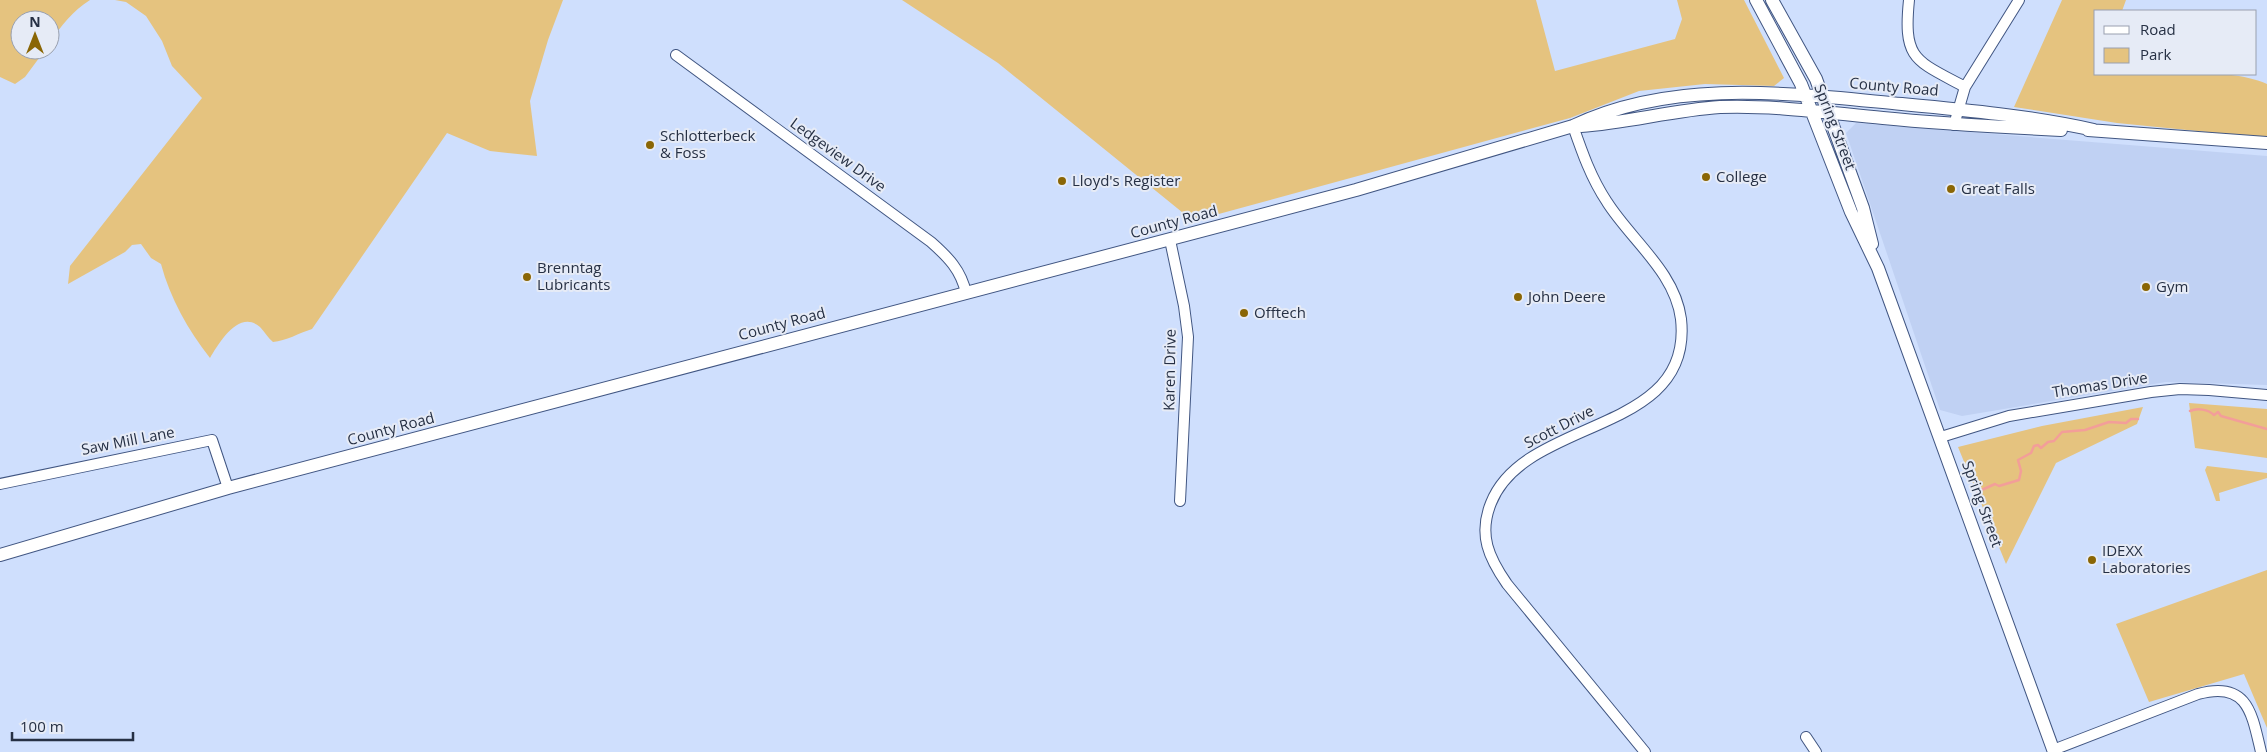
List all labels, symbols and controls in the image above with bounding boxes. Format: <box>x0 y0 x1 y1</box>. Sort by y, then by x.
north arrow <box>10 10 60 60</box>
legend <box>2094 10 2257 75</box>
text: N <box>29 12 41 31</box>
text: Road <box>2140 19 2176 39</box>
text: Park <box>2140 44 2171 64</box>
street label: County Road <box>1849 72 1939 100</box>
street label: Spring Street <box>1810 81 1861 172</box>
street label: Ledgeview Drive <box>787 113 891 196</box>
place label: Schlotterbeck & Foss <box>660 125 755 162</box>
marker: Schlotterbeck & Foss <box>644 139 656 151</box>
place label: College <box>1716 166 1767 186</box>
place label: Lloyd's Register <box>1072 170 1180 190</box>
marker: College <box>1700 171 1712 183</box>
marker: Lloyd's Register <box>1056 175 1068 187</box>
place label: Great Falls <box>1961 178 2035 198</box>
marker: Great Falls <box>1945 183 1957 195</box>
street label: County Road <box>1128 200 1220 242</box>
place label: Brenntag Lubricants <box>537 257 610 294</box>
marker: Brenntag Lubricants <box>521 271 533 283</box>
place label: Gym <box>2156 276 2188 296</box>
marker: Gym <box>2140 281 2152 293</box>
place label: John Deere <box>1526 286 1606 306</box>
marker: John Deere <box>1512 291 1524 303</box>
street label: County Road <box>736 302 828 344</box>
place label: Offtech <box>1254 302 1306 322</box>
marker: Offtech <box>1238 307 1250 319</box>
street label: Karen Drive <box>1158 329 1180 411</box>
street label: Thomas Drive <box>2051 367 2149 401</box>
street label: Scott Drive <box>1520 400 1597 452</box>
street label: County Road <box>345 407 437 449</box>
street label: Saw Mill Lane <box>79 421 176 459</box>
street label: Spring Street <box>1958 458 2008 550</box>
place label: IDEXX Laboratories <box>2102 540 2191 577</box>
marker: IDEXX Laboratories <box>2086 554 2098 566</box>
scale bar <box>12 710 134 742</box>
text: 100 m <box>20 716 64 736</box>

